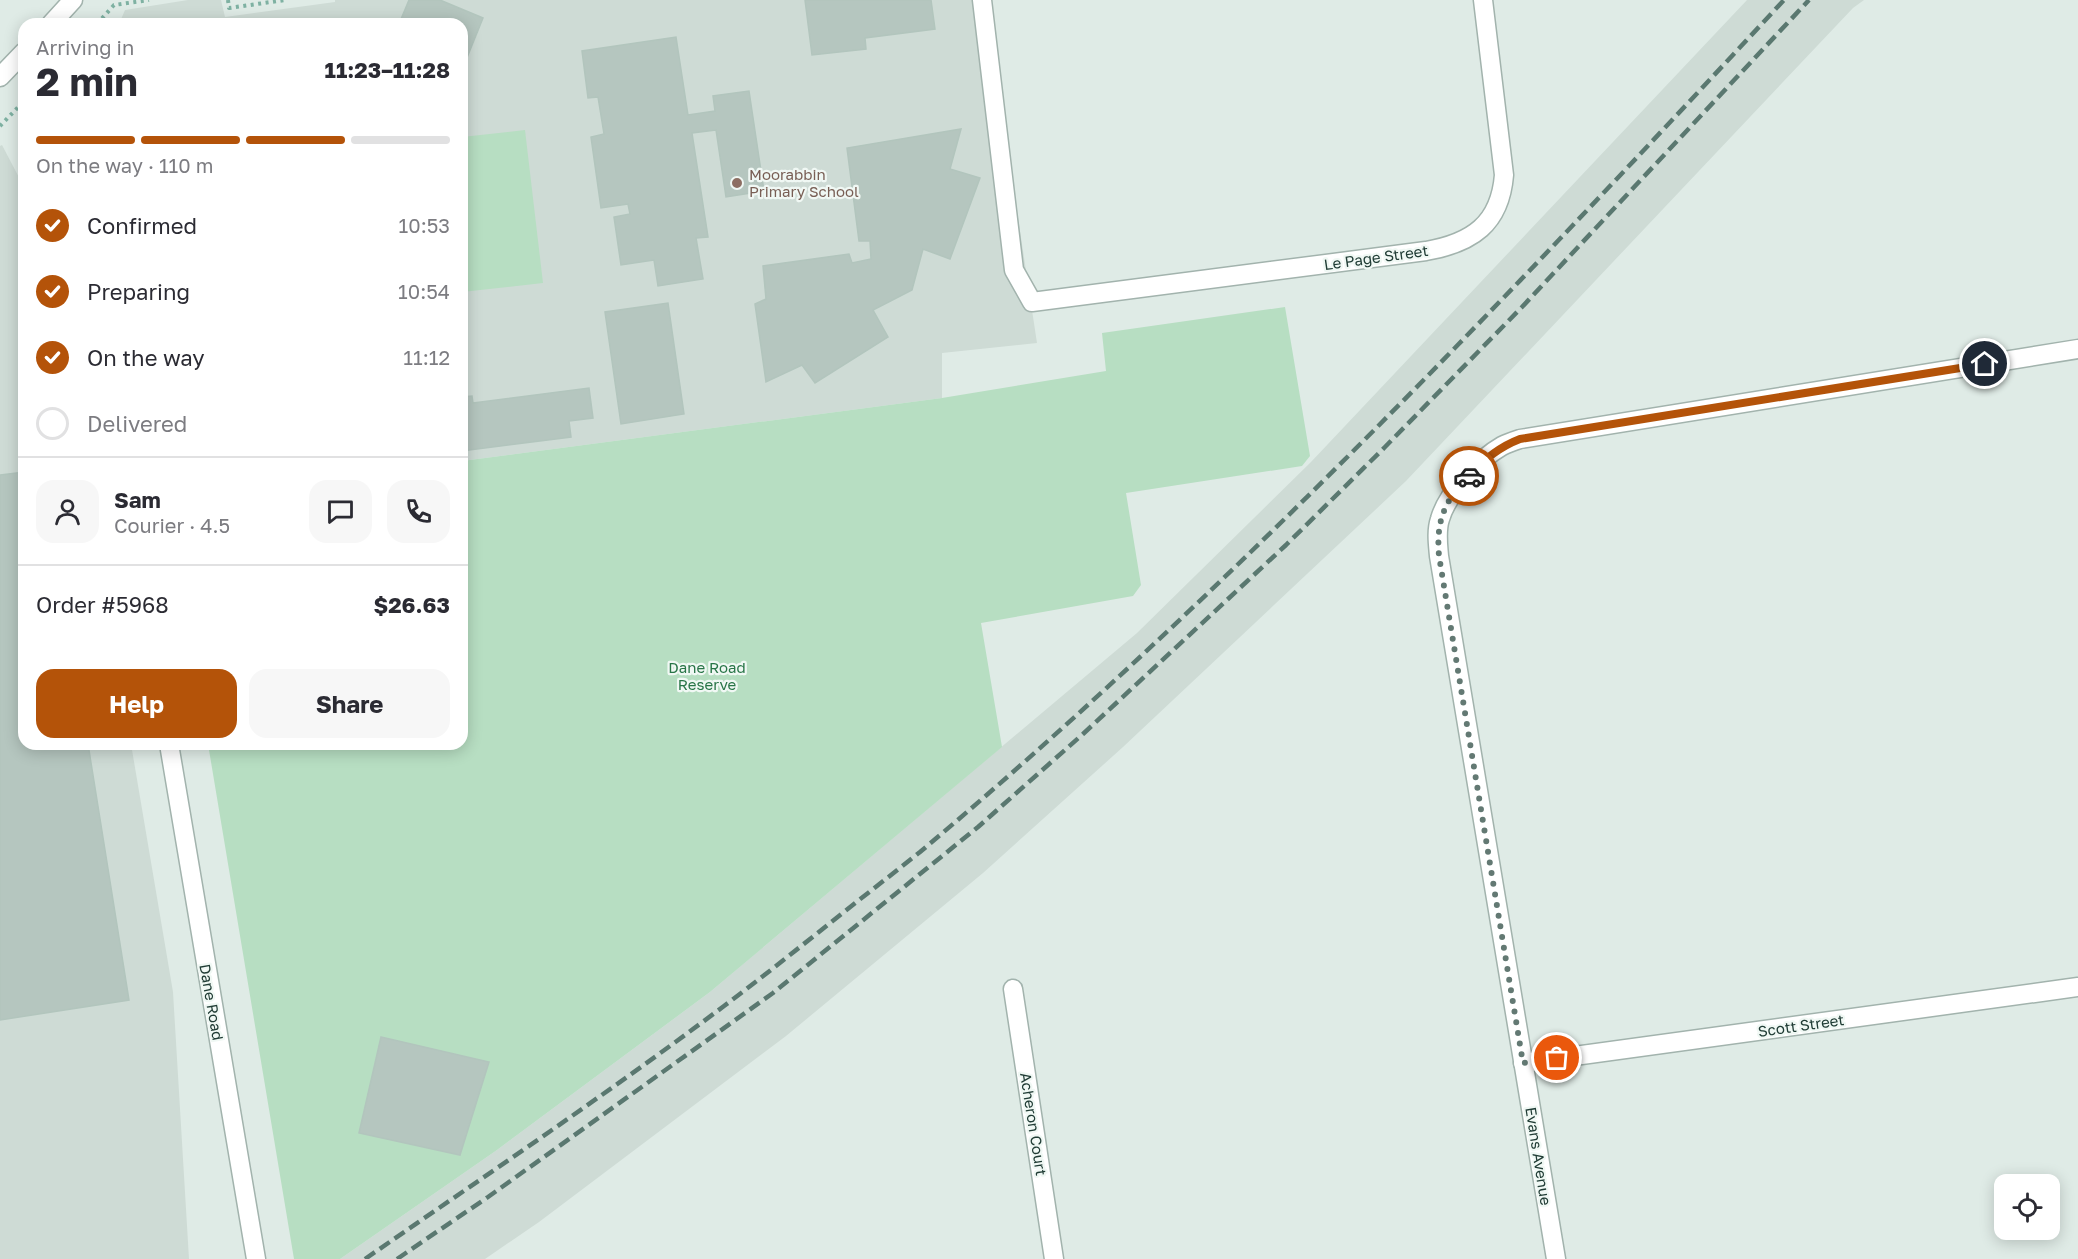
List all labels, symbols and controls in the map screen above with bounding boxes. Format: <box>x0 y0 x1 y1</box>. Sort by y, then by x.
text: Arriving in <box>36 35 134 59</box>
text: 11:23–11:28 <box>325 56 450 83</box>
text: 2 min <box>36 58 138 105</box>
text: On the way · 110 m <box>36 153 213 177</box>
place label: Moorabbin Primary School <box>749 165 859 200</box>
marker: Moorabbin Primary School <box>730 176 744 190</box>
icon: check <box>36 209 69 242</box>
text: Confirmed <box>87 212 197 239</box>
text: 10:53 <box>399 213 450 237</box>
street label: Le Page Street <box>1323 241 1429 273</box>
icon: check <box>36 275 69 308</box>
text: Preparing <box>87 278 190 305</box>
text: 10:54 <box>398 279 450 303</box>
pin <box>1959 338 2010 389</box>
icon: check <box>36 341 69 374</box>
text: On the way <box>87 344 205 371</box>
text: 11:12 <box>403 345 450 369</box>
icon: home <box>1968 347 2001 380</box>
text: Delivered <box>87 410 187 437</box>
courier <box>1439 446 1499 506</box>
icon: car <box>1453 460 1486 493</box>
button: person <box>36 480 99 543</box>
button: chat <box>309 480 372 543</box>
button: phone <box>387 480 450 543</box>
text: Sam <box>114 486 161 513</box>
text: Courier · 4.5 <box>114 513 230 537</box>
text: Order #5968 <box>36 591 169 618</box>
text: $26.63 <box>373 591 450 618</box>
park label: Dane Road Reserve <box>668 658 746 693</box>
button: Help <box>36 669 237 738</box>
button: Share <box>249 669 450 738</box>
street label: Dane Road <box>196 962 228 1042</box>
street label: Scott Street <box>1757 1010 1845 1040</box>
pin <box>1531 1032 1582 1083</box>
icon: bag <box>1540 1041 1573 1074</box>
street label: Acheron Court <box>1017 1071 1051 1177</box>
street label: Evans Avenue <box>1522 1106 1556 1207</box>
map controls <box>1994 1174 2060 1240</box>
button: locate <box>1994 1174 2060 1240</box>

